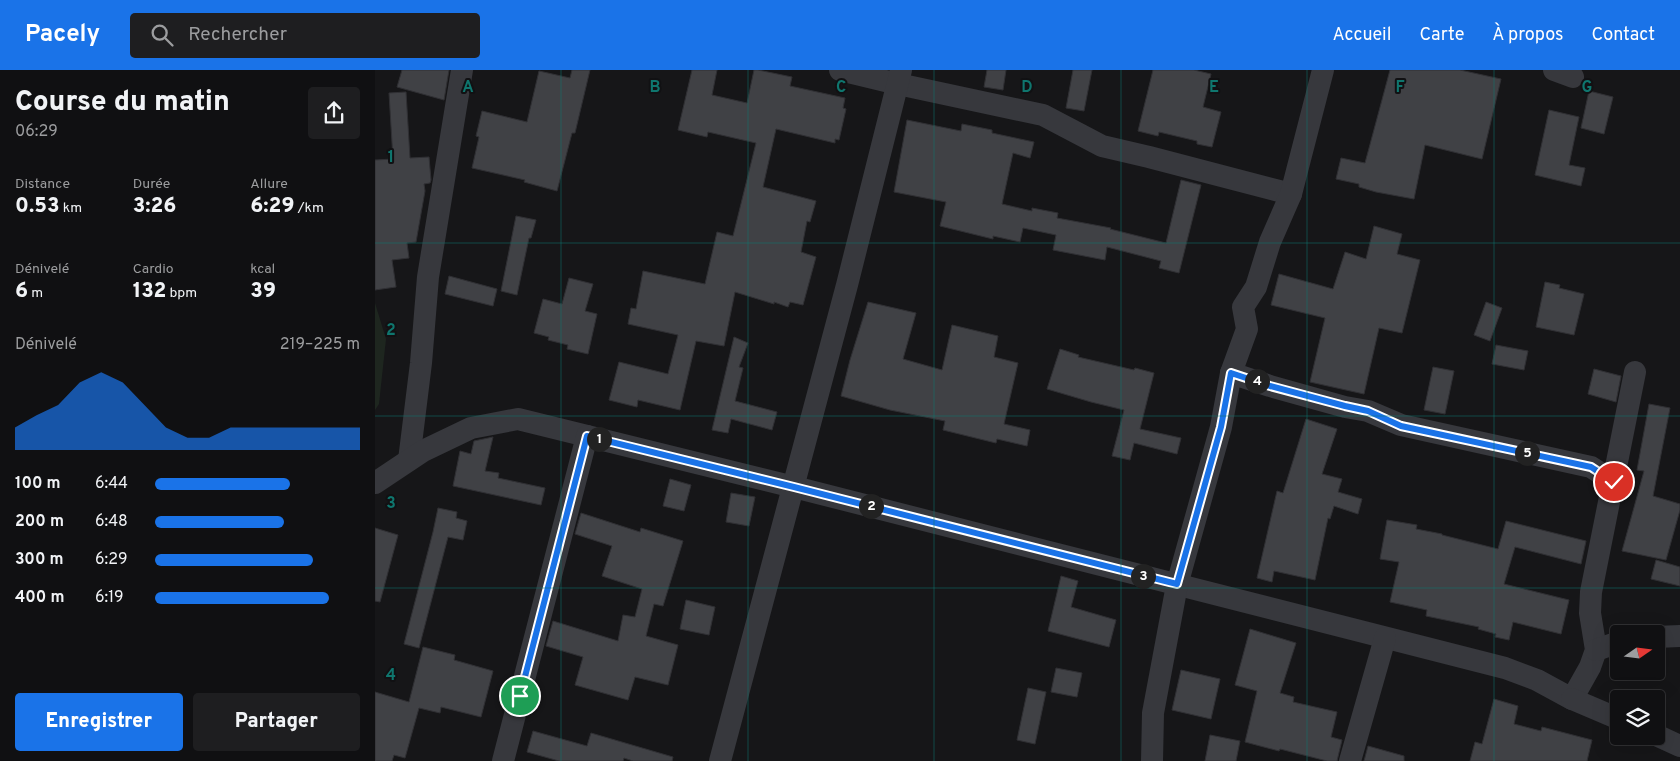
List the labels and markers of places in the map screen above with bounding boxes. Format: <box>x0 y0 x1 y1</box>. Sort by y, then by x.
pin: 4 <box>1245 368 1269 394</box>
pin: 1 <box>587 426 611 452</box>
pin: 5 <box>1515 440 1539 466</box>
pin <box>1593 461 1635 503</box>
pin: 2 <box>859 494 883 518</box>
pin: 3 <box>1131 564 1155 588</box>
pin <box>499 675 541 717</box>

